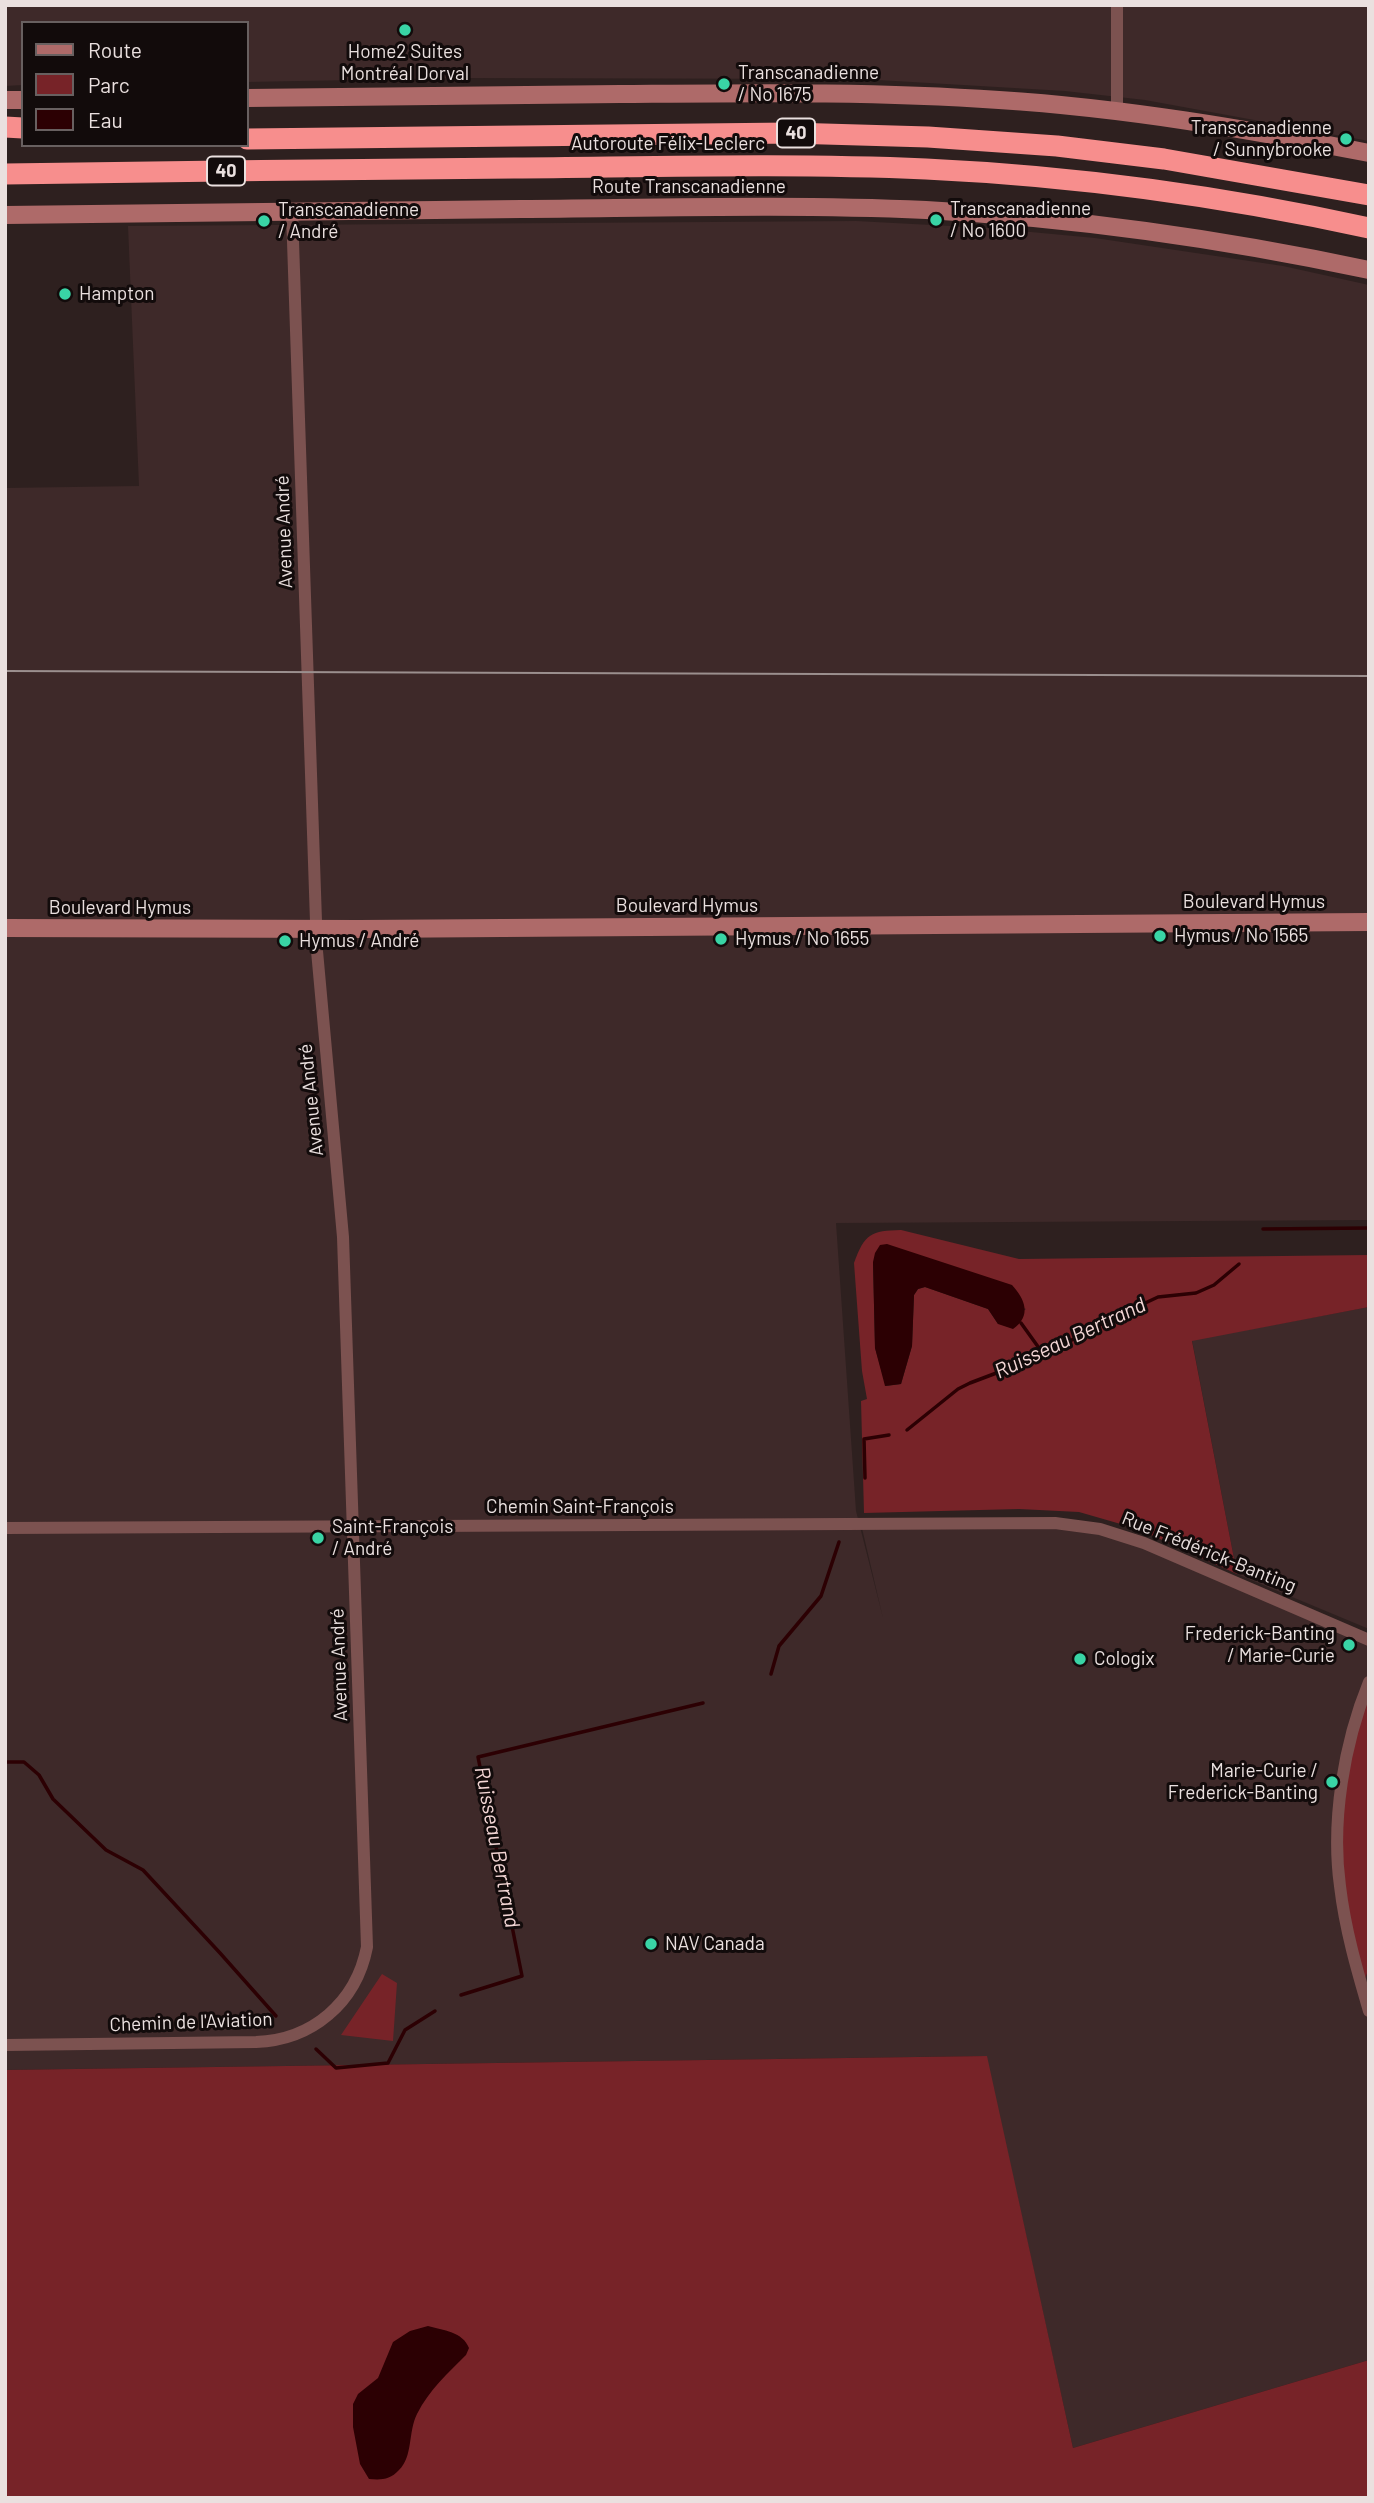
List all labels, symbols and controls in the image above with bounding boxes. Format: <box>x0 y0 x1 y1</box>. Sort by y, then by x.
legend <box>21 21 248 147</box>
marker: Home2 Suites Montréal Dorval <box>397 22 413 38</box>
text: Route <box>88 37 142 62</box>
place label: Home2 Suites Montréal Dorval <box>341 41 469 85</box>
place label: Transcanadienne / No 1675 <box>738 62 879 106</box>
text: Parc <box>88 72 130 97</box>
marker: Transcanadienne / No 1675 <box>716 76 732 92</box>
text: Eau <box>88 107 123 132</box>
place label: Transcanadienne / Sunnybrooke <box>1191 117 1332 161</box>
road number: 40 <box>777 118 815 148</box>
marker: Transcanadienne / Sunnybrooke <box>1338 131 1354 147</box>
street label: Autoroute Félix-Leclerc <box>571 133 765 155</box>
road number: 40 <box>207 156 245 186</box>
street label: Route Transcanadienne <box>592 176 786 198</box>
place label: Transcanadienne / No 1600 <box>950 198 1091 242</box>
place label: Transcanadienne / André <box>278 199 419 243</box>
marker: Transcanadienne / No 1600 <box>928 212 944 228</box>
marker: Transcanadienne / André <box>256 213 272 229</box>
place label: Hampton <box>79 283 155 305</box>
marker: Hampton <box>57 286 73 302</box>
street label: Avenue André <box>271 475 297 589</box>
street label: Boulevard Hymus <box>1183 891 1325 913</box>
street label: Boulevard Hymus <box>616 895 758 917</box>
street label: Boulevard Hymus <box>49 897 191 919</box>
place label: Hymus / No 1565 <box>1174 925 1308 947</box>
place label: Hymus / No 1655 <box>735 928 869 950</box>
marker: Hymus / No 1565 <box>1152 928 1168 944</box>
place label: Hymus / André <box>299 930 419 952</box>
marker: Hymus / No 1655 <box>713 931 729 947</box>
marker: Hymus / André <box>277 933 293 949</box>
street label: Avenue André <box>294 1043 328 1157</box>
water label: Ruisseau Bertrand <box>990 1292 1150 1384</box>
street label: Chemin Saint-François <box>486 1496 674 1518</box>
street label: Rue Frédérick-Banting <box>1119 1507 1299 1597</box>
place label: Saint-François / André <box>332 1516 453 1560</box>
marker: Saint-François / André <box>310 1530 326 1546</box>
street label: Avenue André <box>326 1608 352 1722</box>
place label: Frederick-Banting / Marie-Curie <box>1185 1623 1335 1667</box>
marker: Frederick-Banting / Marie-Curie <box>1341 1637 1357 1653</box>
place label: Cologix <box>1094 1648 1155 1670</box>
marker: Cologix <box>1072 1651 1088 1667</box>
place label: Marie-Curie / Frederick-Banting <box>1168 1760 1318 1804</box>
water label: Ruisseau Bertrand <box>469 1764 525 1930</box>
marker: Marie-Curie / Frederick-Banting <box>1324 1774 1340 1790</box>
place label: NAV Canada <box>665 1933 765 1955</box>
marker: NAV Canada <box>643 1936 659 1952</box>
street label: Chemin de l'Aviation <box>109 2008 273 2036</box>

